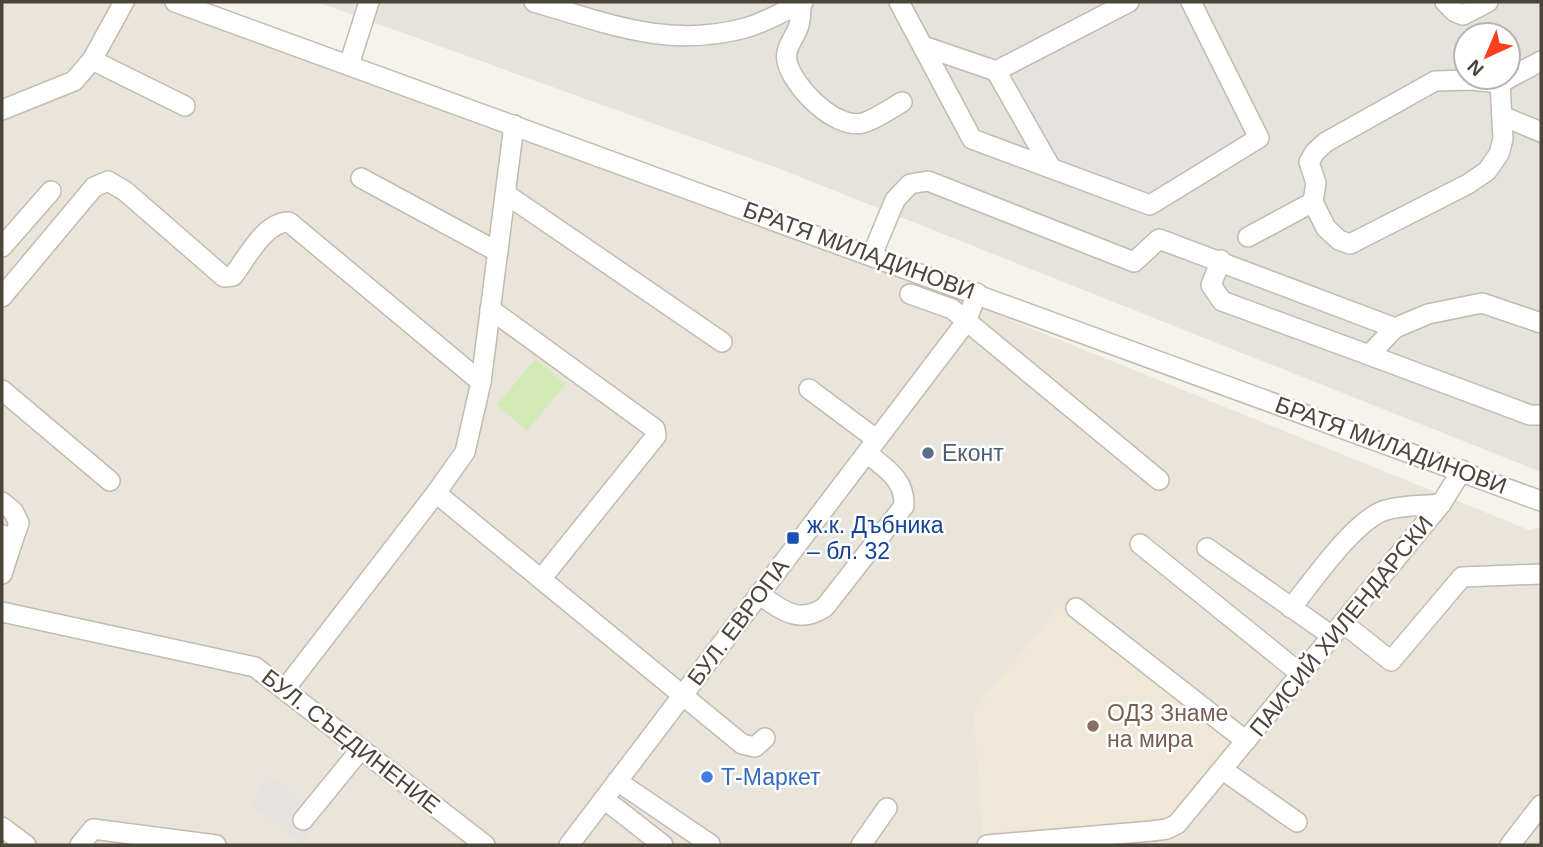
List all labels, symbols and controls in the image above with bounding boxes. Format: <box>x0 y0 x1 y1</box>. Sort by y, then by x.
north arrow <box>1452 21 1522 91</box>
text: N <box>1463 56 1488 80</box>
street label: БРАТЯ МИЛАДИНОВИ <box>740 196 978 304</box>
street label: БРАТЯ МИЛАДИНОВИ <box>1272 391 1510 499</box>
place label: Еконт <box>942 440 1004 466</box>
marker: Еконт <box>920 445 936 461</box>
street label: ПАИСИЙ ХИЛЕНДАРСКИ <box>1243 510 1438 741</box>
place label: ж.к. Дъбника – бл. 32 <box>807 512 944 564</box>
marker: ж.к. Дъбника – бл. 32 <box>785 530 801 546</box>
street label: БУЛ. ЕВРОПА <box>682 553 794 690</box>
street label: БУЛ. СЪЕДИНЕНИЕ <box>257 664 445 818</box>
place label: ОДЗ Знаме на мира <box>1107 700 1228 752</box>
marker: ОДЗ Знаме на мира <box>1085 718 1101 734</box>
place label: Т-Маркет <box>721 764 821 790</box>
marker: Т-Маркет <box>699 769 715 785</box>

